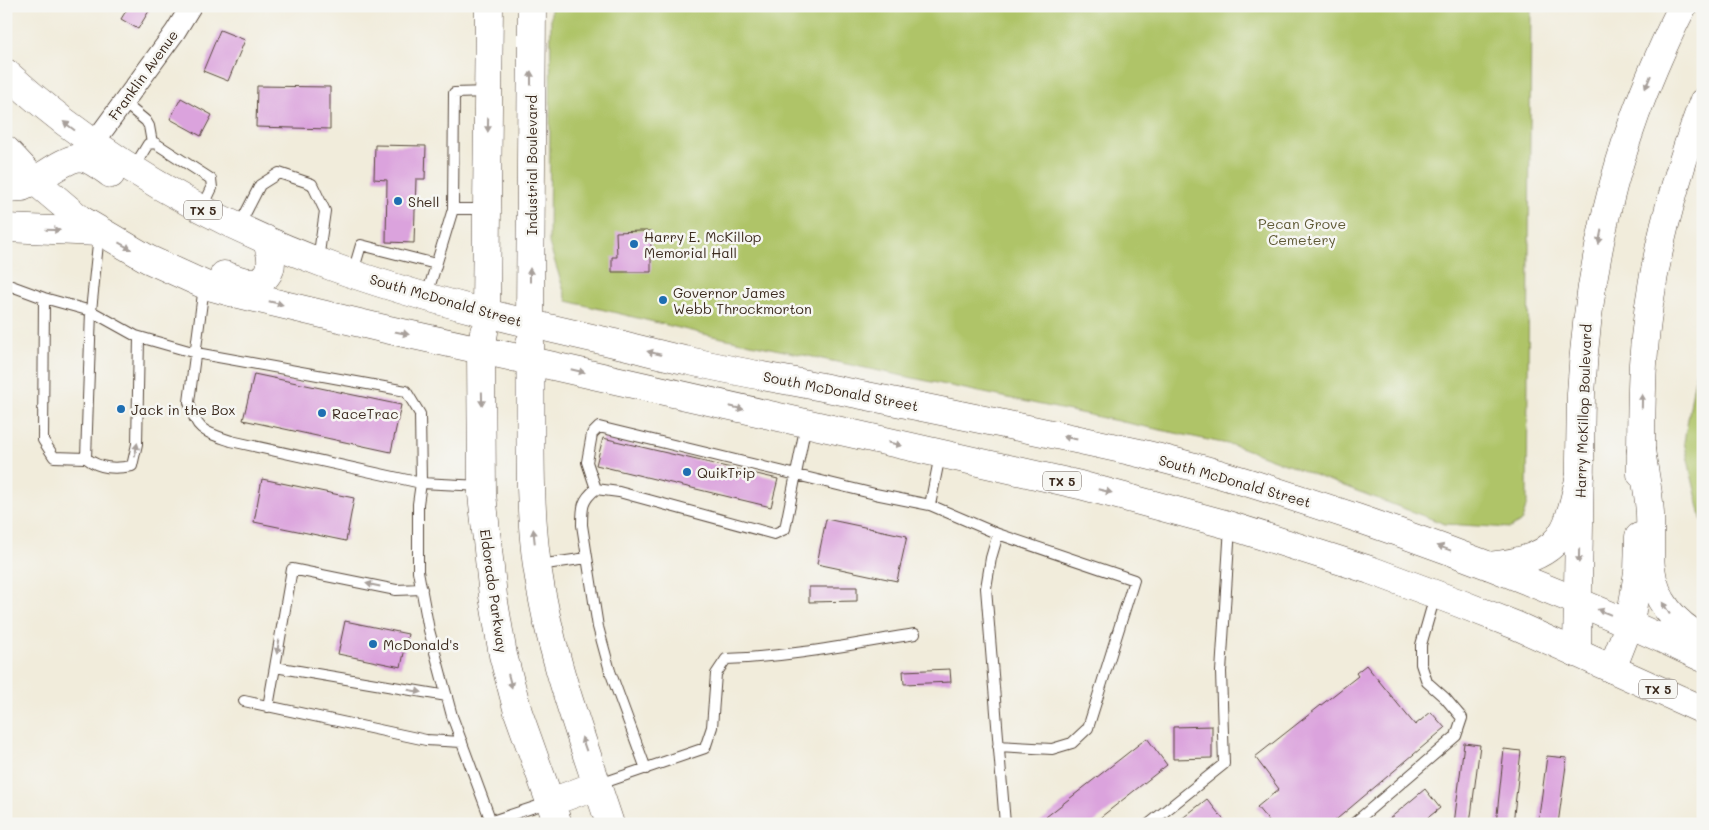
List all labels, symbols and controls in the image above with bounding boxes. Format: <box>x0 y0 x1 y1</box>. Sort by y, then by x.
street label: Franklin Avenue <box>104 26 182 124</box>
one-way arrow <box>527 70 535 86</box>
one-way arrow <box>1644 75 1652 90</box>
street label: Industrial Boulevard <box>522 95 541 235</box>
one-way arrow <box>484 117 492 133</box>
one-way arrow <box>63 120 76 131</box>
place label: Shell <box>408 192 439 211</box>
marker: Shell <box>392 195 404 207</box>
road number: TX 5 <box>184 200 222 220</box>
park label: Pecan Grove Cemetery <box>1258 214 1346 249</box>
one-way arrow <box>45 227 61 235</box>
place label: Harry E. McKillop Memorial Hall <box>644 227 761 262</box>
one-way arrow <box>1596 230 1604 246</box>
marker: Harry E. McKillop Memorial Hall <box>628 238 640 250</box>
one-way arrow <box>117 242 132 250</box>
one-way arrow <box>526 267 534 283</box>
street label: South McDonald Street <box>368 269 524 331</box>
place label: Governor James Webb Throckmorton <box>673 283 812 318</box>
marker: Governor James Webb Throckmorton <box>657 294 669 306</box>
one-way arrow <box>269 299 284 307</box>
street label: Harry McKillop Boulevard <box>1570 324 1596 498</box>
one-way arrow <box>394 329 409 337</box>
one-way arrow <box>646 349 661 357</box>
street label: South McDonald Street <box>762 367 920 415</box>
one-way arrow <box>571 368 587 376</box>
one-way arrow <box>478 391 486 407</box>
one-way arrow <box>1638 393 1646 409</box>
place label: Jack in the Box <box>131 400 235 419</box>
marker: Jack in the Box <box>115 403 127 415</box>
place label: RaceTrac <box>332 404 398 423</box>
one-way arrow <box>729 404 744 412</box>
marker: RaceTrac <box>316 407 328 419</box>
one-way arrow <box>1063 434 1078 442</box>
one-way arrow <box>888 440 903 448</box>
one-way arrow <box>132 441 140 457</box>
street label: South McDonald Street <box>1157 450 1313 512</box>
place label: QuikTrip <box>697 463 755 482</box>
marker: QuikTrip <box>681 466 693 478</box>
road number: TX 5 <box>1043 472 1081 491</box>
one-way arrow <box>1097 487 1112 495</box>
street label: Eldorado Parkway <box>476 528 512 654</box>
one-way arrow <box>530 528 538 544</box>
one-way arrow <box>1436 544 1451 552</box>
one-way arrow <box>1575 548 1583 564</box>
one-way arrow <box>365 581 381 589</box>
one-way arrow <box>1662 601 1671 614</box>
one-way arrow <box>1597 608 1611 616</box>
place label: McDonald's <box>383 635 459 654</box>
marker: McDonald's <box>367 638 379 650</box>
one-way arrow <box>274 640 282 656</box>
one-way arrow <box>506 674 514 689</box>
road number: TX 5 <box>1639 680 1677 699</box>
one-way arrow <box>407 687 423 695</box>
one-way arrow <box>579 737 587 752</box>

